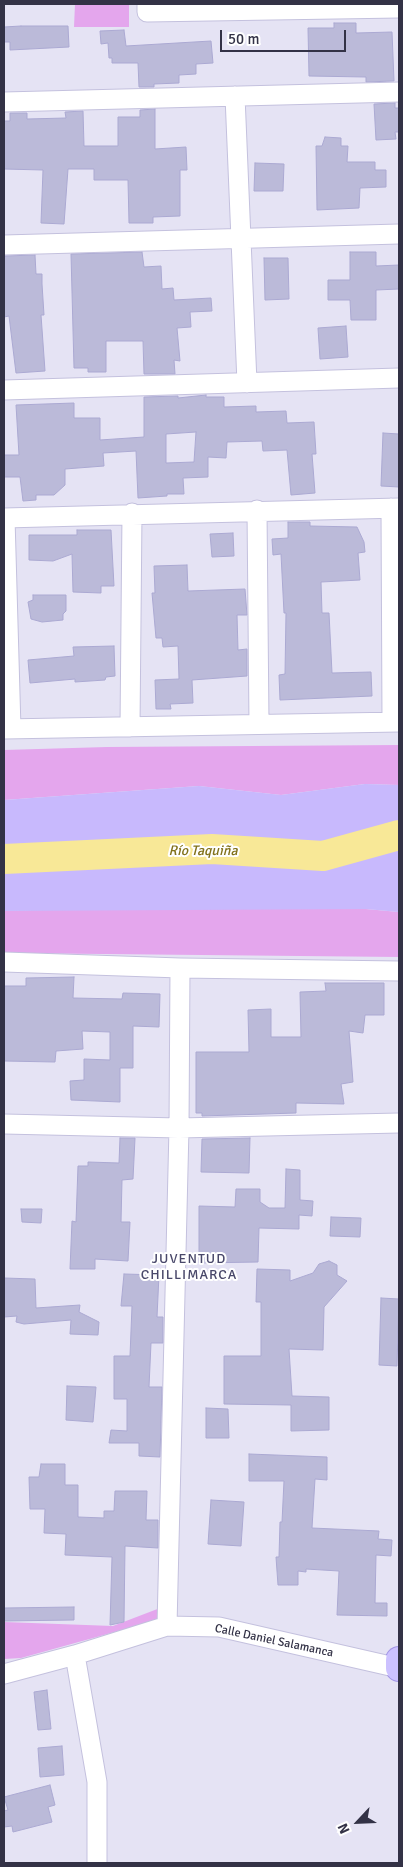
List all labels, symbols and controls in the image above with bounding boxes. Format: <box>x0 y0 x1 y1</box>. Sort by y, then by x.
scale bar <box>223 20 349 52</box>
text: 50 m <box>228 30 259 48</box>
water label: Río Taquiña <box>168 843 238 859</box>
district label: JUVENTUD CHILLIMARCA <box>139 1251 239 1284</box>
street label: Calle Daniel Salamanca <box>213 1621 335 1661</box>
north arrow <box>333 1797 383 1847</box>
text: N <box>334 1821 354 1837</box>

